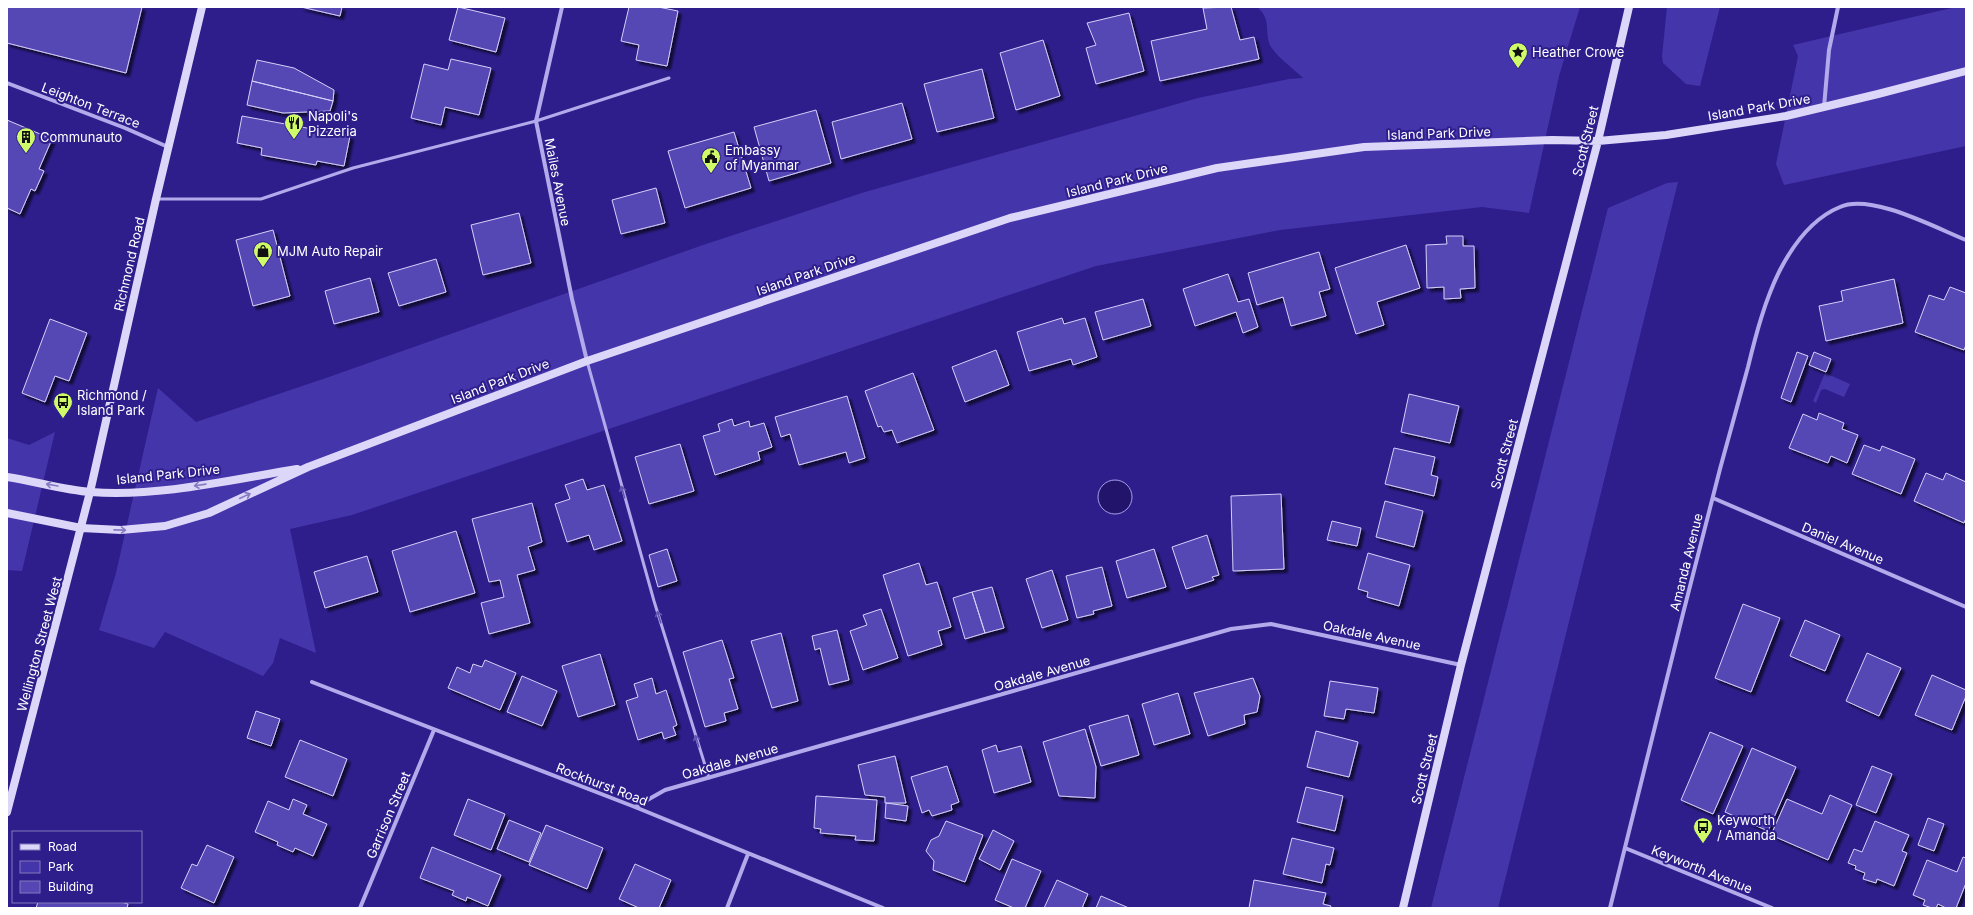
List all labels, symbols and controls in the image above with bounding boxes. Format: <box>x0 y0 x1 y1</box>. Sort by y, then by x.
place icon: Heather Crowe <box>1507 41 1529 69</box>
place label: Heather Crowe <box>1532 44 1624 60</box>
street label: Leighton Terrace <box>39 79 143 131</box>
street label: Island Park Drive <box>1706 90 1812 124</box>
street label: Scott Street <box>1569 104 1601 178</box>
place label: Napoli's Pizzeria <box>308 108 358 139</box>
restaurant icon: Napoli's Pizzeria <box>283 112 305 140</box>
street label: Island Park Drive <box>1387 123 1491 143</box>
building icon: Communauto <box>15 126 37 154</box>
place label: Communauto <box>40 129 123 145</box>
street label: Mailes Avenue <box>542 137 574 227</box>
place label: Embassy of Myanmar <box>725 142 799 173</box>
public building icon: Embassy of Myanmar <box>700 146 722 174</box>
street label: Island Park Drive <box>1065 160 1169 200</box>
street label: Richmond Road <box>110 215 148 313</box>
shop icon: MJM Auto Repair <box>252 240 274 268</box>
place label: MJM Auto Repair <box>277 243 383 259</box>
street label: Island Park Drive <box>754 250 858 298</box>
street label: Island Park Drive <box>449 355 551 407</box>
place label: Richmond / Island Park <box>77 387 147 418</box>
bus stop icon: Richmond / Island Park <box>52 391 74 419</box>
street label: Scott Street <box>1487 417 1521 491</box>
street label: Island Park Drive <box>116 461 220 487</box>
one-way arrow <box>46 481 59 489</box>
one-way arrow <box>194 481 207 489</box>
one-way arrow <box>619 485 627 498</box>
one-way arrow <box>238 492 250 500</box>
street label: Amanda Avenue <box>1666 512 1706 612</box>
street label: Daniel Avenue <box>1800 519 1886 567</box>
one-way arrow <box>113 526 126 534</box>
street label: Wellington Street West <box>13 575 65 713</box>
one-way arrow <box>654 611 662 623</box>
street label: Oakdale Avenue <box>1322 617 1422 653</box>
street label: Oakdale Avenue <box>992 652 1092 694</box>
street label: Scott Street <box>1408 732 1440 806</box>
one-way arrow <box>693 735 700 748</box>
street label: Oakdale Avenue <box>680 740 780 782</box>
street label: Rockhurst Road <box>554 759 650 809</box>
street label: Garrison Street <box>362 769 414 861</box>
place label: Keyworth / Amanda <box>1717 812 1776 843</box>
bus stop icon: Keyworth / Amanda <box>1692 816 1714 844</box>
legend <box>12 831 142 903</box>
text: Road <box>48 839 77 854</box>
street label: Keyworth Avenue <box>1649 841 1755 897</box>
text: Park <box>48 859 74 874</box>
text: Building <box>48 879 93 894</box>

